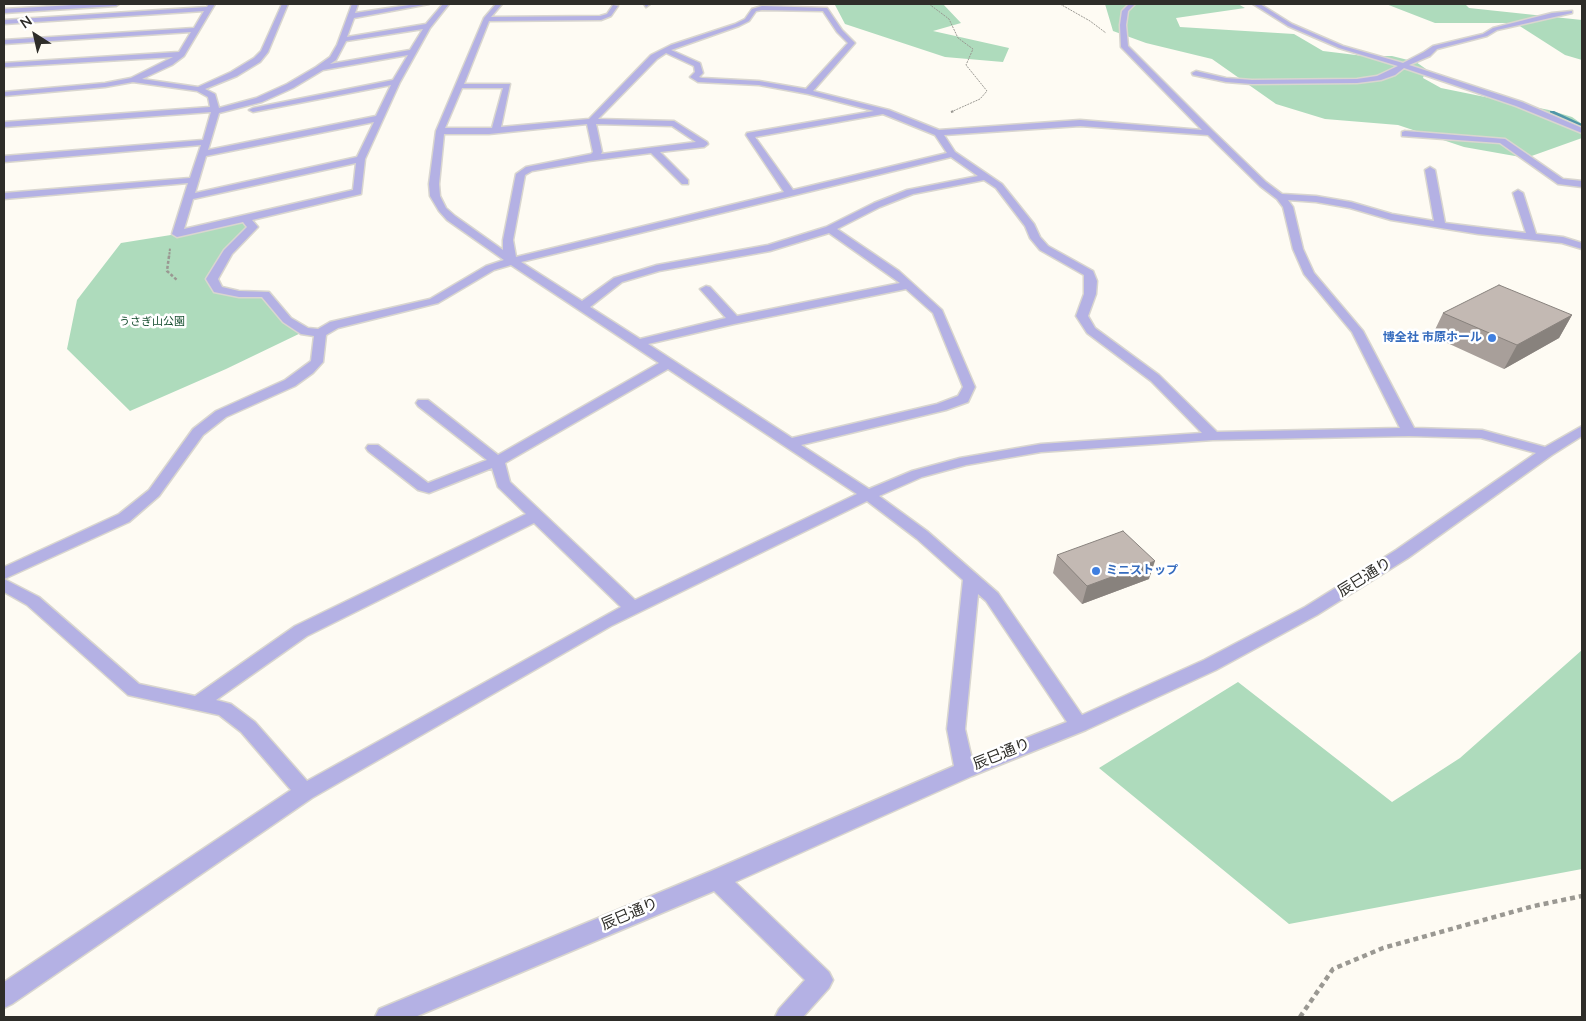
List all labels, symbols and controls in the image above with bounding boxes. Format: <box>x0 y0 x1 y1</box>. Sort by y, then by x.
north arrow <box>10 10 60 60</box>
text: N <box>16 12 36 33</box>
park label: うさぎ山公園 <box>119 315 185 329</box>
place label: 博全社 市原ホール <box>1383 331 1482 345</box>
marker: 博全社 市原ホール <box>1486 332 1498 344</box>
street label: 辰巳通り <box>1335 554 1395 602</box>
place label: ミニストップ <box>1106 564 1178 578</box>
marker: ミニストップ <box>1090 565 1102 577</box>
street label: 辰巳通り <box>971 735 1033 775</box>
street label: 辰巳通り <box>599 895 661 935</box>

